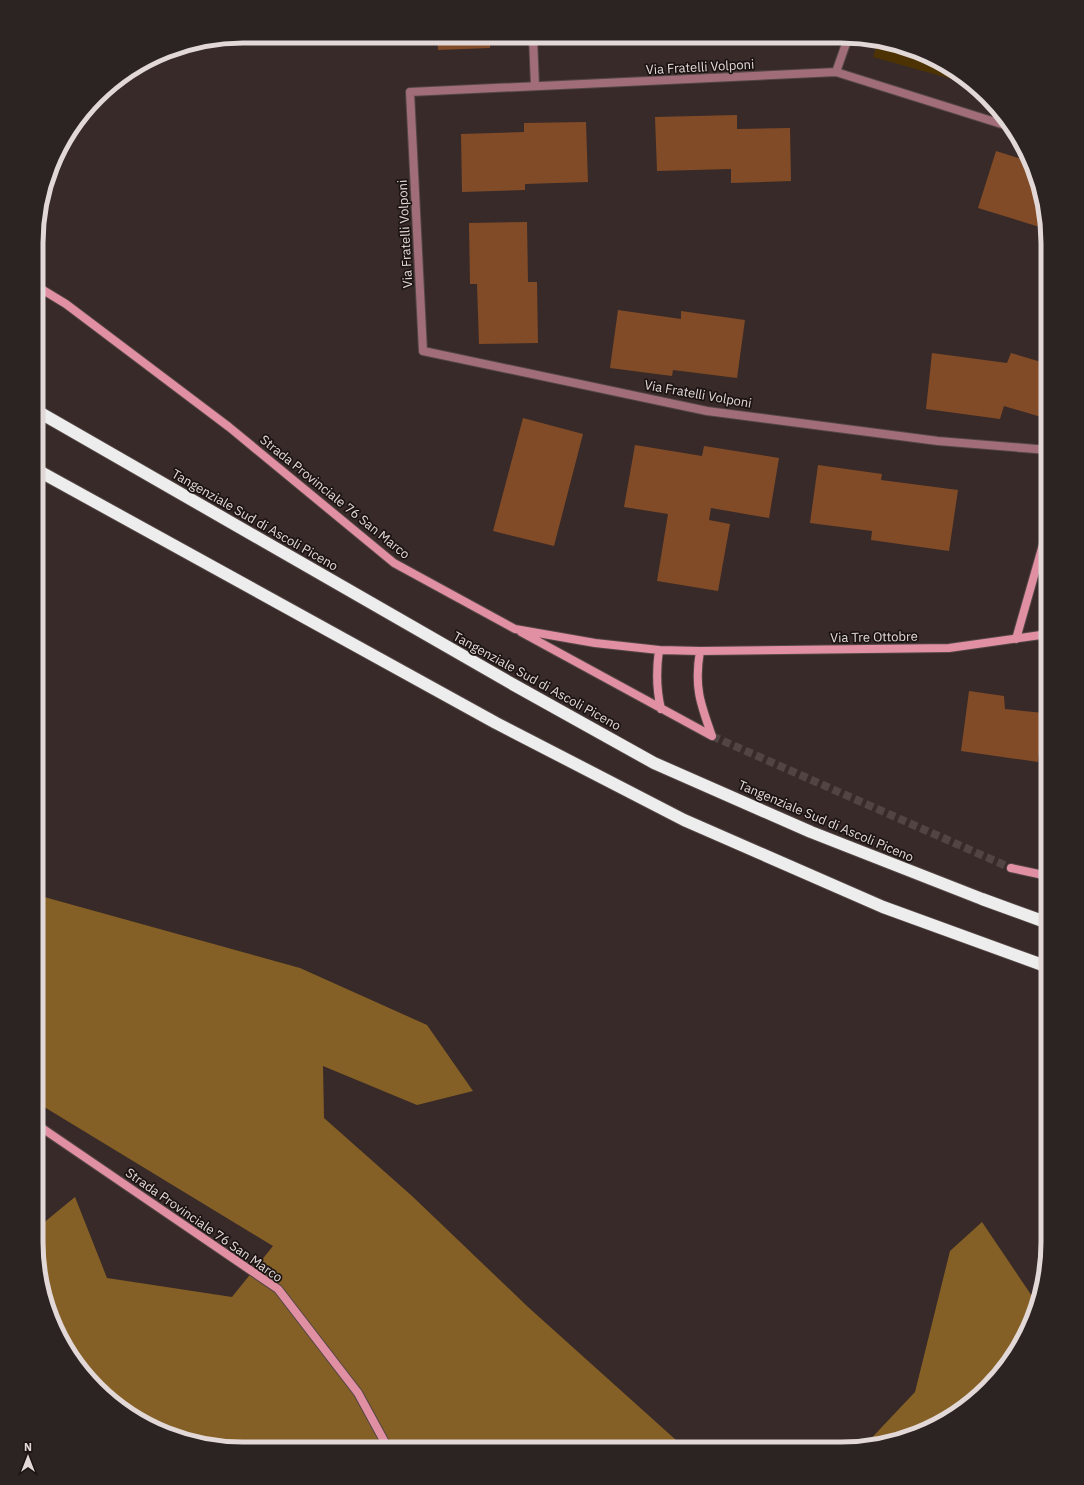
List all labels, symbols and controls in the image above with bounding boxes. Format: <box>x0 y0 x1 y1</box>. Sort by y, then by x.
street label: Via Fratelli Volponi <box>645 56 755 78</box>
street label: Via Fratelli Volponi <box>394 179 416 289</box>
street label: Via Fratelli Volponi <box>643 376 753 412</box>
street label: Strada Provinciale 76 San Marco <box>257 431 413 563</box>
street label: Tangenziale Sud di Ascoli Piceno <box>169 465 341 575</box>
street label: Tangenziale Sud di Ascoli Piceno <box>450 628 624 734</box>
street label: Via Tre Ottobre <box>830 628 918 646</box>
street label: Tangenziale Sud di Ascoli Piceno <box>736 776 916 866</box>
street label: Strada Provinciale 76 San Marco <box>122 1164 286 1286</box>
north arrow <box>8 1437 48 1477</box>
text: N <box>24 1440 32 1454</box>

